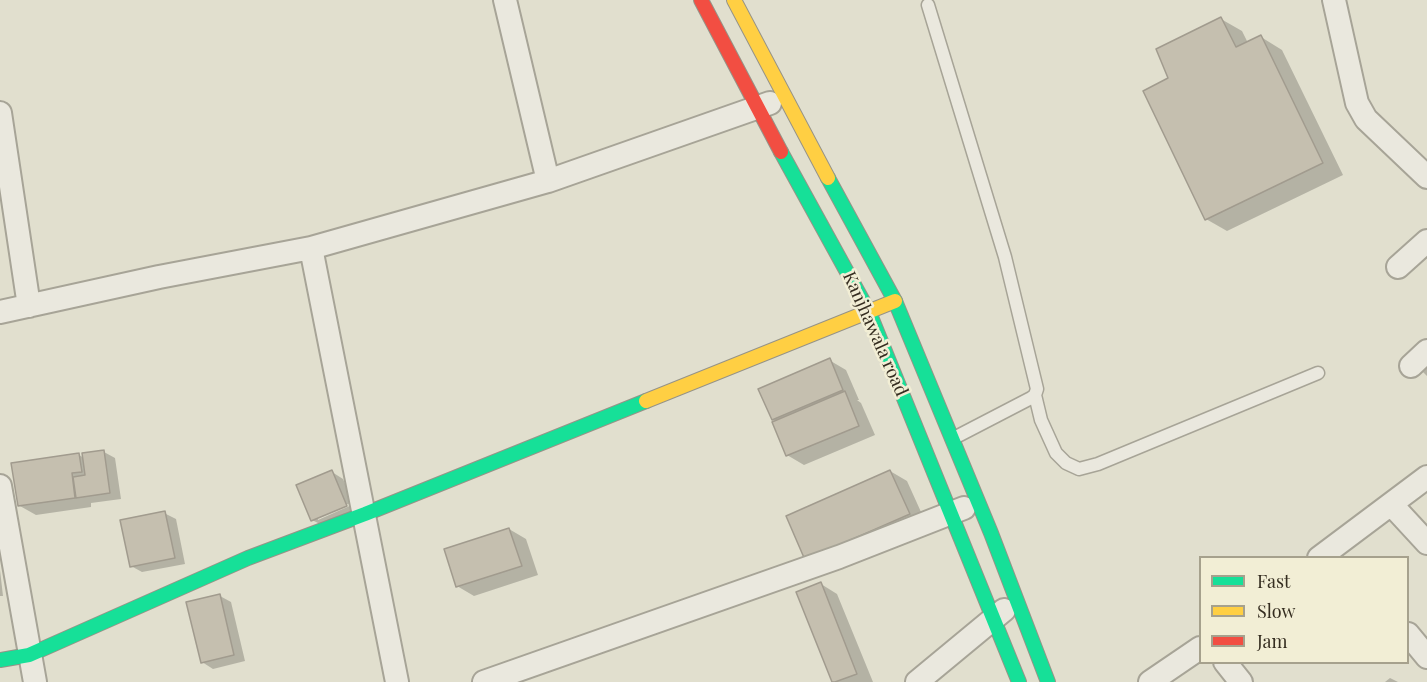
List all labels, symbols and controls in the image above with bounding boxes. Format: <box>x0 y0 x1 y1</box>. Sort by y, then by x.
street label: Kanjhawala road <box>838 268 912 400</box>
legend <box>1199 556 1409 664</box>
text: Fast <box>1257 569 1290 593</box>
text: Slow <box>1257 599 1295 623</box>
text: Jam <box>1257 629 1287 653</box>

